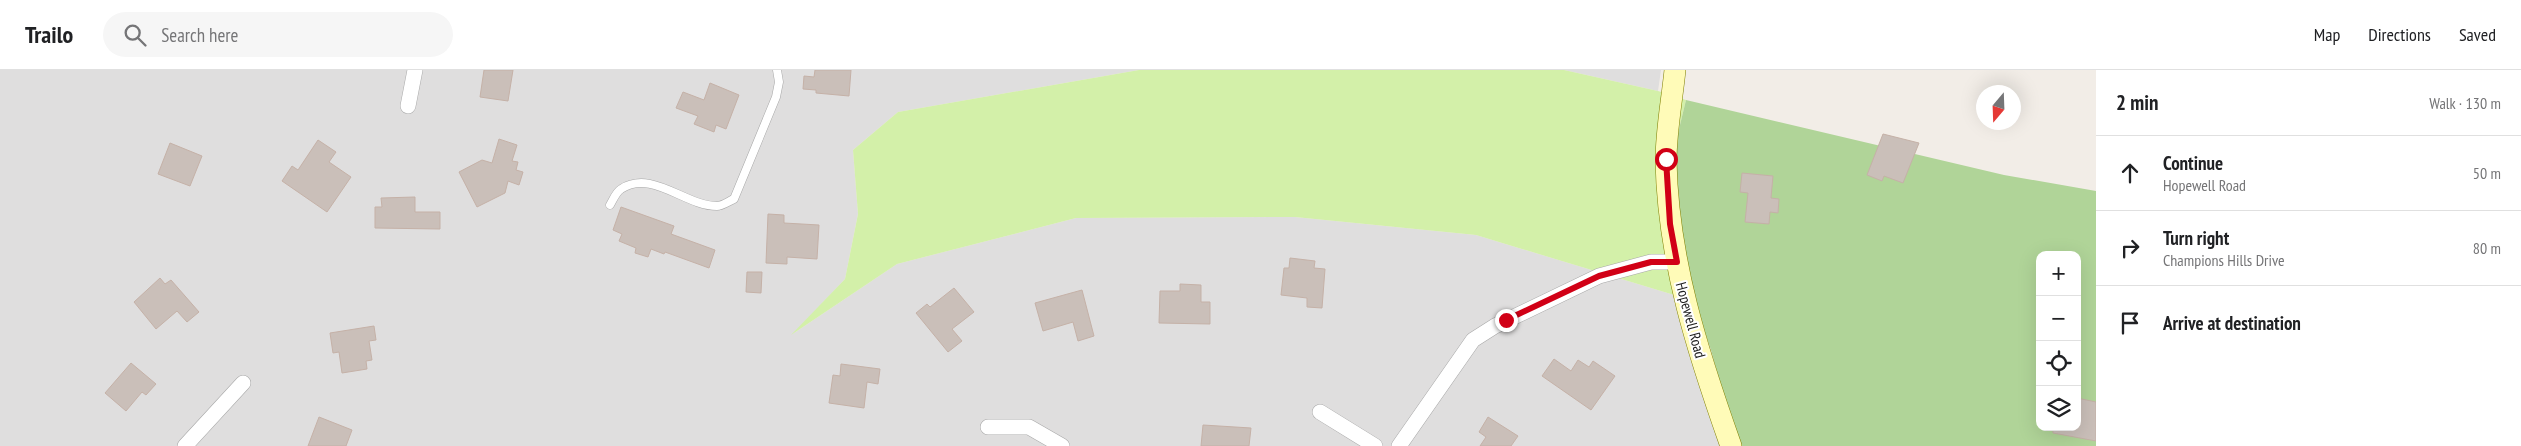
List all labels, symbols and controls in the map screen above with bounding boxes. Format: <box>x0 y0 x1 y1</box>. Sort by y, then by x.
search box <box>103 12 453 57</box>
text: Trailo <box>25 19 73 50</box>
icon: search <box>121 21 149 49</box>
text: Search here <box>161 23 238 47</box>
text: Map <box>2314 23 2340 46</box>
text: Directions <box>2368 23 2431 46</box>
text: Saved <box>2459 23 2496 46</box>
north arrow <box>1976 85 2021 130</box>
text: 2 min <box>2116 89 2158 116</box>
text: Walk · 130 m <box>2429 93 2501 113</box>
route start <box>1655 148 1678 171</box>
text: Continue <box>2163 151 2223 175</box>
icon: ahead <box>2116 159 2144 187</box>
text: 50 m <box>2473 163 2501 183</box>
text: Hopewell Road <box>2163 175 2246 195</box>
text: Turn right <box>2163 226 2229 250</box>
icon: right <box>2116 234 2144 262</box>
text: 80 m <box>2473 238 2501 258</box>
text: Champions Hills Drive <box>2163 250 2285 270</box>
map controls <box>2036 251 2081 431</box>
button: + <box>2036 251 2081 296</box>
street label: Hopewell Road <box>1672 280 1710 360</box>
button: − <box>2036 296 2081 341</box>
route end <box>1495 309 1518 332</box>
icon: arrive <box>2116 309 2144 337</box>
text: Arrive at destination <box>2163 311 2301 335</box>
button: locate <box>2036 341 2081 386</box>
button: layers <box>2036 386 2081 431</box>

